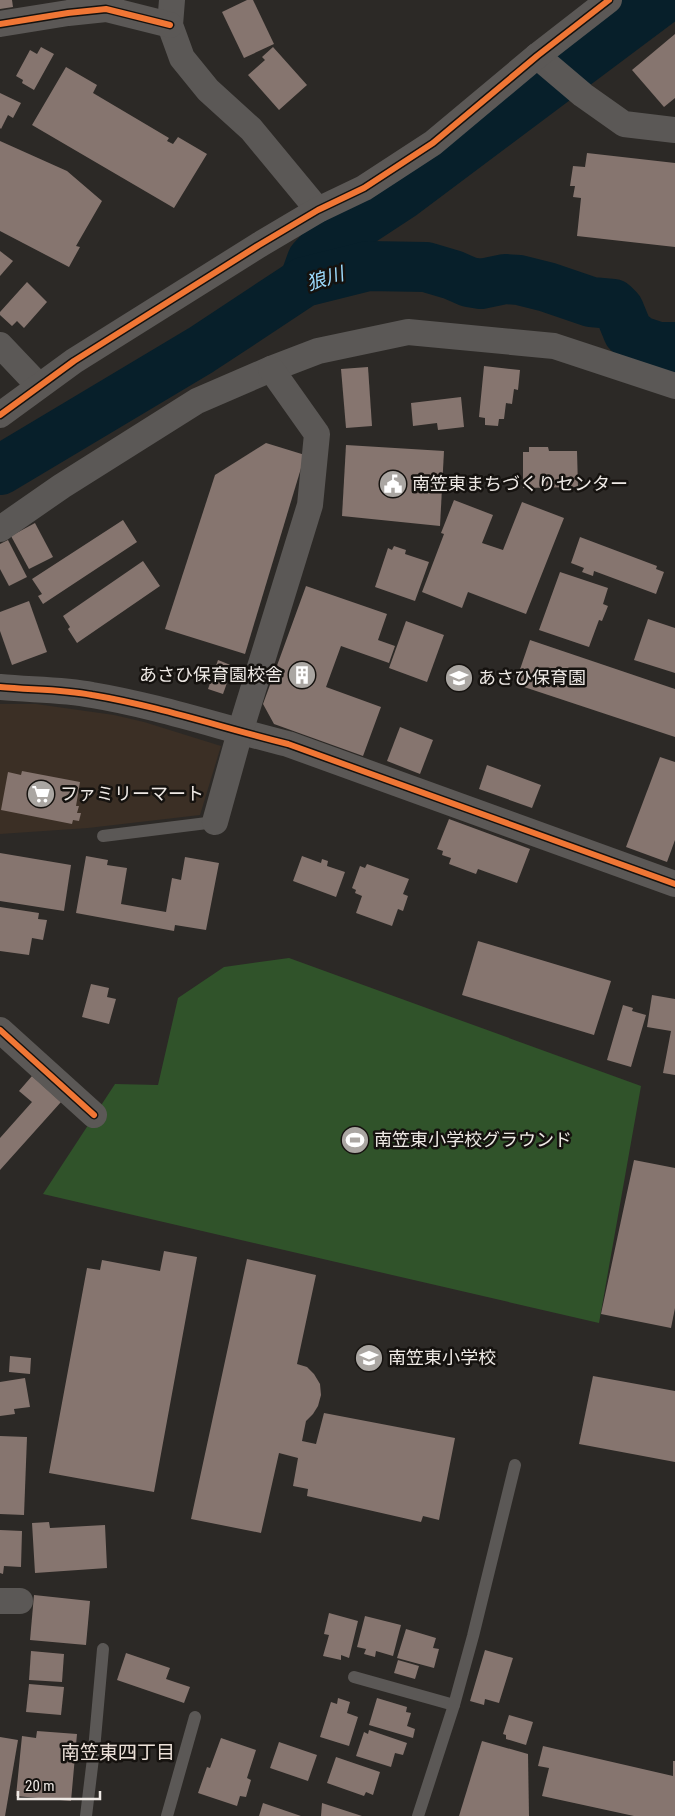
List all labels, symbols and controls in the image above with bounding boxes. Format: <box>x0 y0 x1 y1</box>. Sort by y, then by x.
water label: 狼川 <box>304 261 349 295</box>
public building icon: 南笠東まちづくりセンター <box>378 469 408 499</box>
place label: 南笠東まちづくりセンター <box>412 473 628 494</box>
building icon: あさひ保育園校舎 <box>287 660 317 690</box>
school or university icon: あさひ保育園 <box>444 663 474 693</box>
place label: あさひ保育園校舎 <box>139 664 283 685</box>
place label: あさひ保育園 <box>478 667 586 688</box>
supermarket icon: ファミリーマート <box>26 779 56 809</box>
place label: ファミリーマート <box>60 783 204 804</box>
sports icon: 南笠東小学校グラウンド <box>340 1125 370 1155</box>
place label: 南笠東小学校グラウンド <box>374 1129 572 1150</box>
school or university icon: 南笠東小学校 <box>354 1343 384 1373</box>
place label: 南笠東小学校 <box>388 1347 496 1368</box>
district label: 南笠東四丁目 <box>61 1741 175 1764</box>
scale bar <box>18 1768 100 1800</box>
text: 20 m <box>25 1777 55 1795</box>

